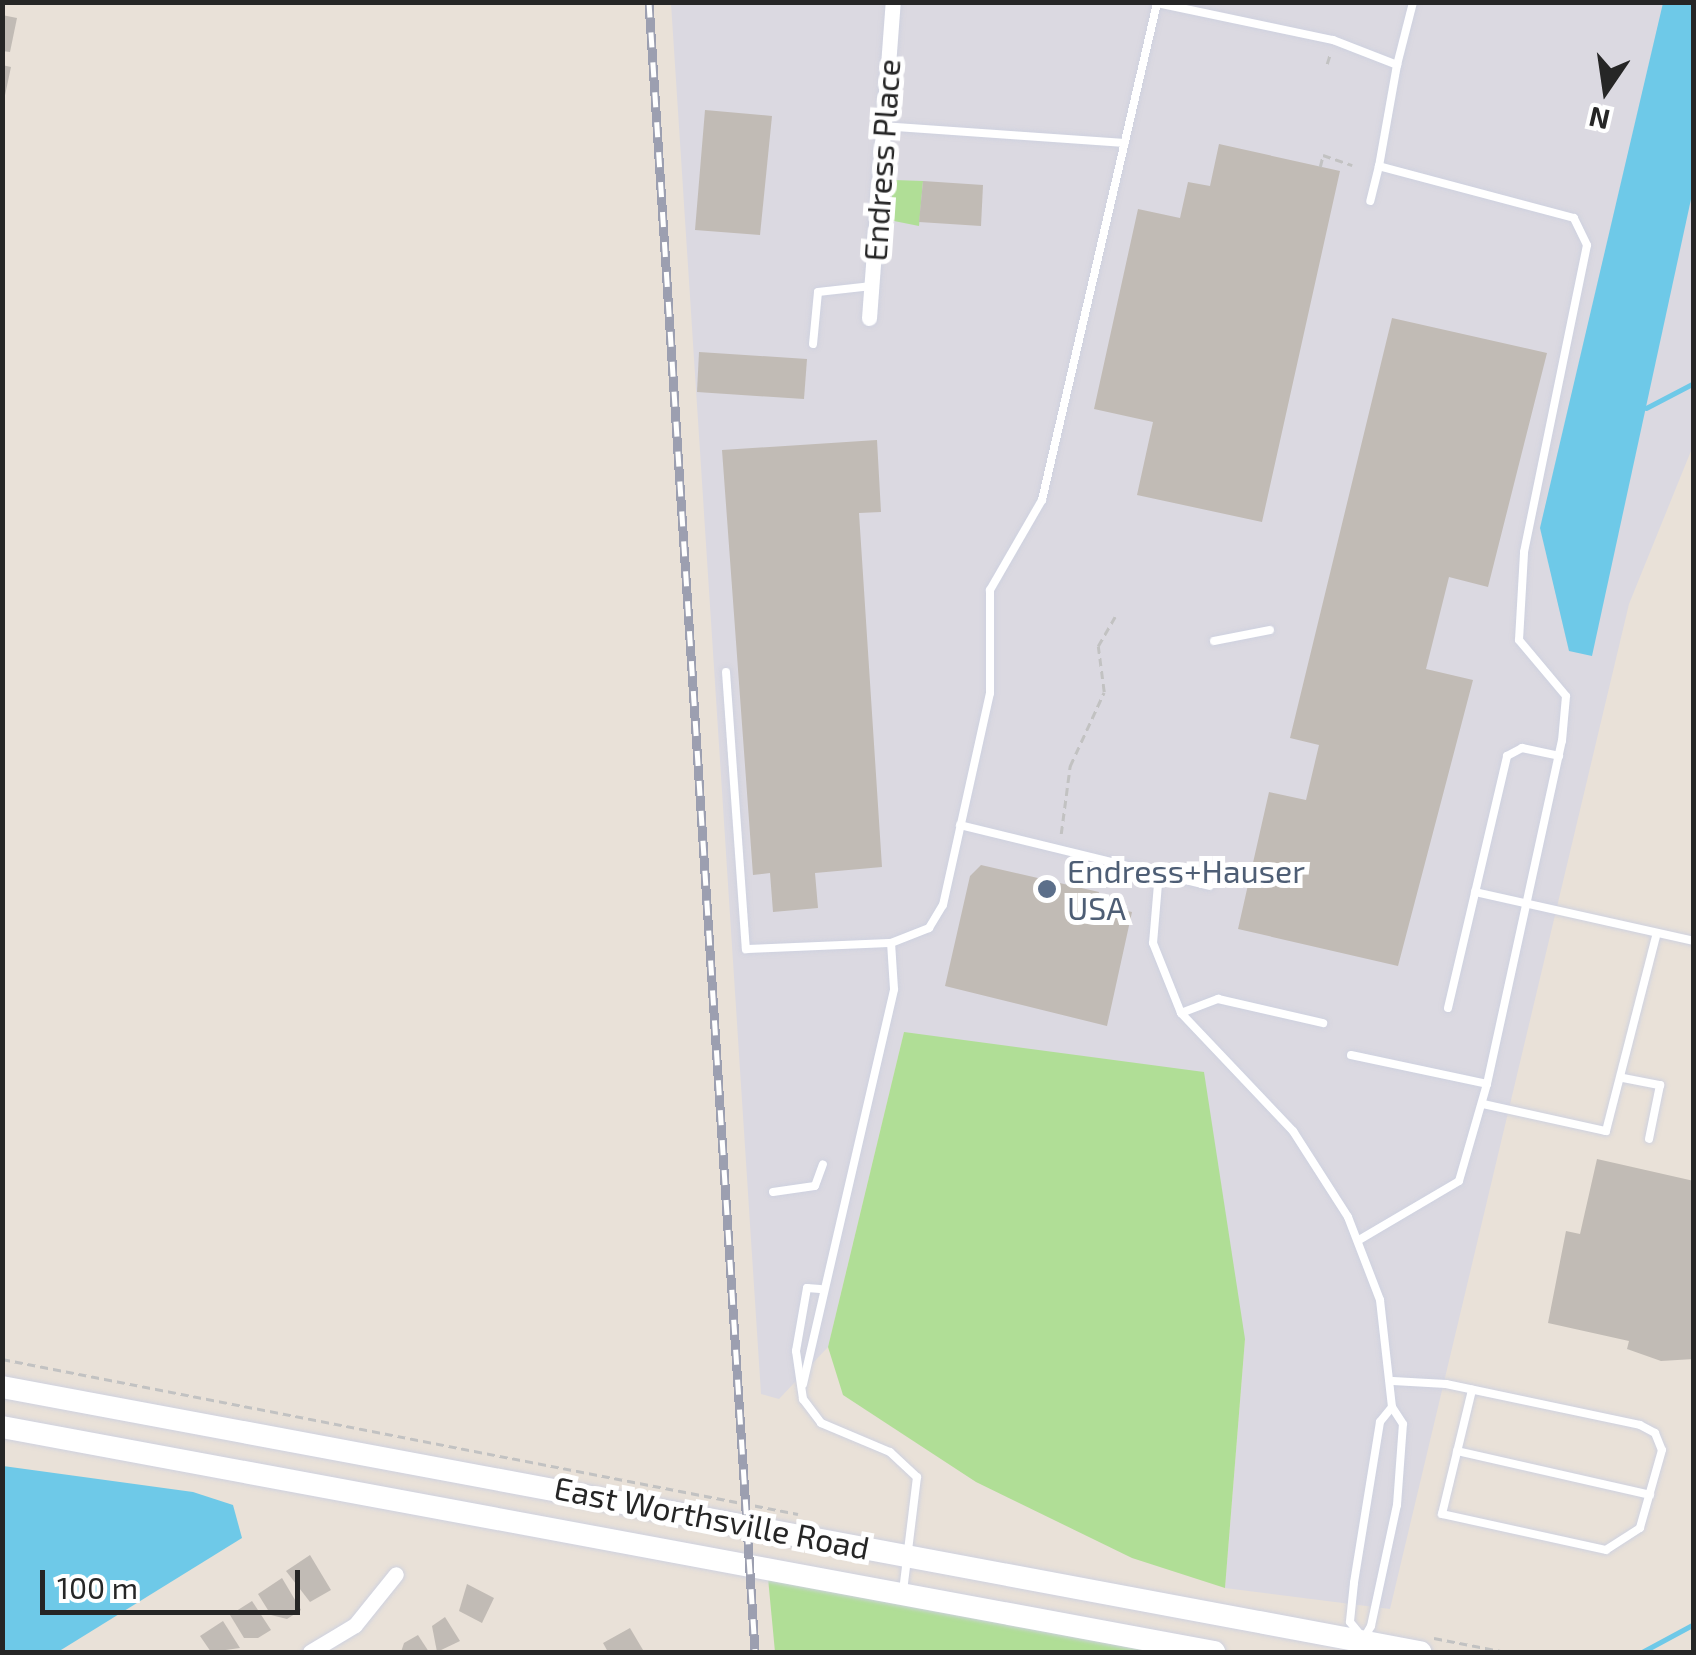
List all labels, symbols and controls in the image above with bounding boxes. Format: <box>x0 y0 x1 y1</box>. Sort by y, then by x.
north arrow <box>1556 40 1656 140</box>
street label: Endress Place <box>855 58 907 262</box>
text: N <box>1586 100 1613 138</box>
place label: Endress+Hauser USA <box>1067 852 1305 927</box>
marker: Endress+Hauser USA <box>1036 878 1058 900</box>
street label: East Worthsville Road <box>551 1468 873 1566</box>
scale bar <box>45 1550 305 1612</box>
text: 100 m <box>57 1569 138 1605</box>

